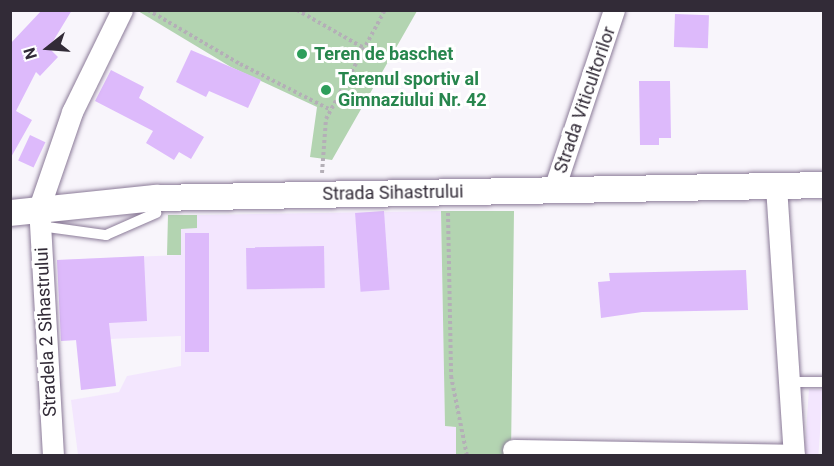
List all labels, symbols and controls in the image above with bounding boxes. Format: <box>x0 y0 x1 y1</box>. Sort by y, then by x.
north arrow <box>18 18 78 78</box>
street label: Strada Viticultorilor <box>550 24 620 176</box>
place label: Teren de baschet <box>314 43 453 65</box>
text: N <box>20 45 41 62</box>
marker: Teren de baschet <box>295 47 309 61</box>
place label: Terenul sportiv al Gimnaziului Nr. 42 <box>338 69 487 112</box>
marker: Terenul sportiv al Gimnaziului Nr. 42 <box>319 83 333 97</box>
street label: Strada Sihastrului <box>322 181 464 205</box>
street label: Stradela 2 Sihastrului <box>31 247 61 417</box>

